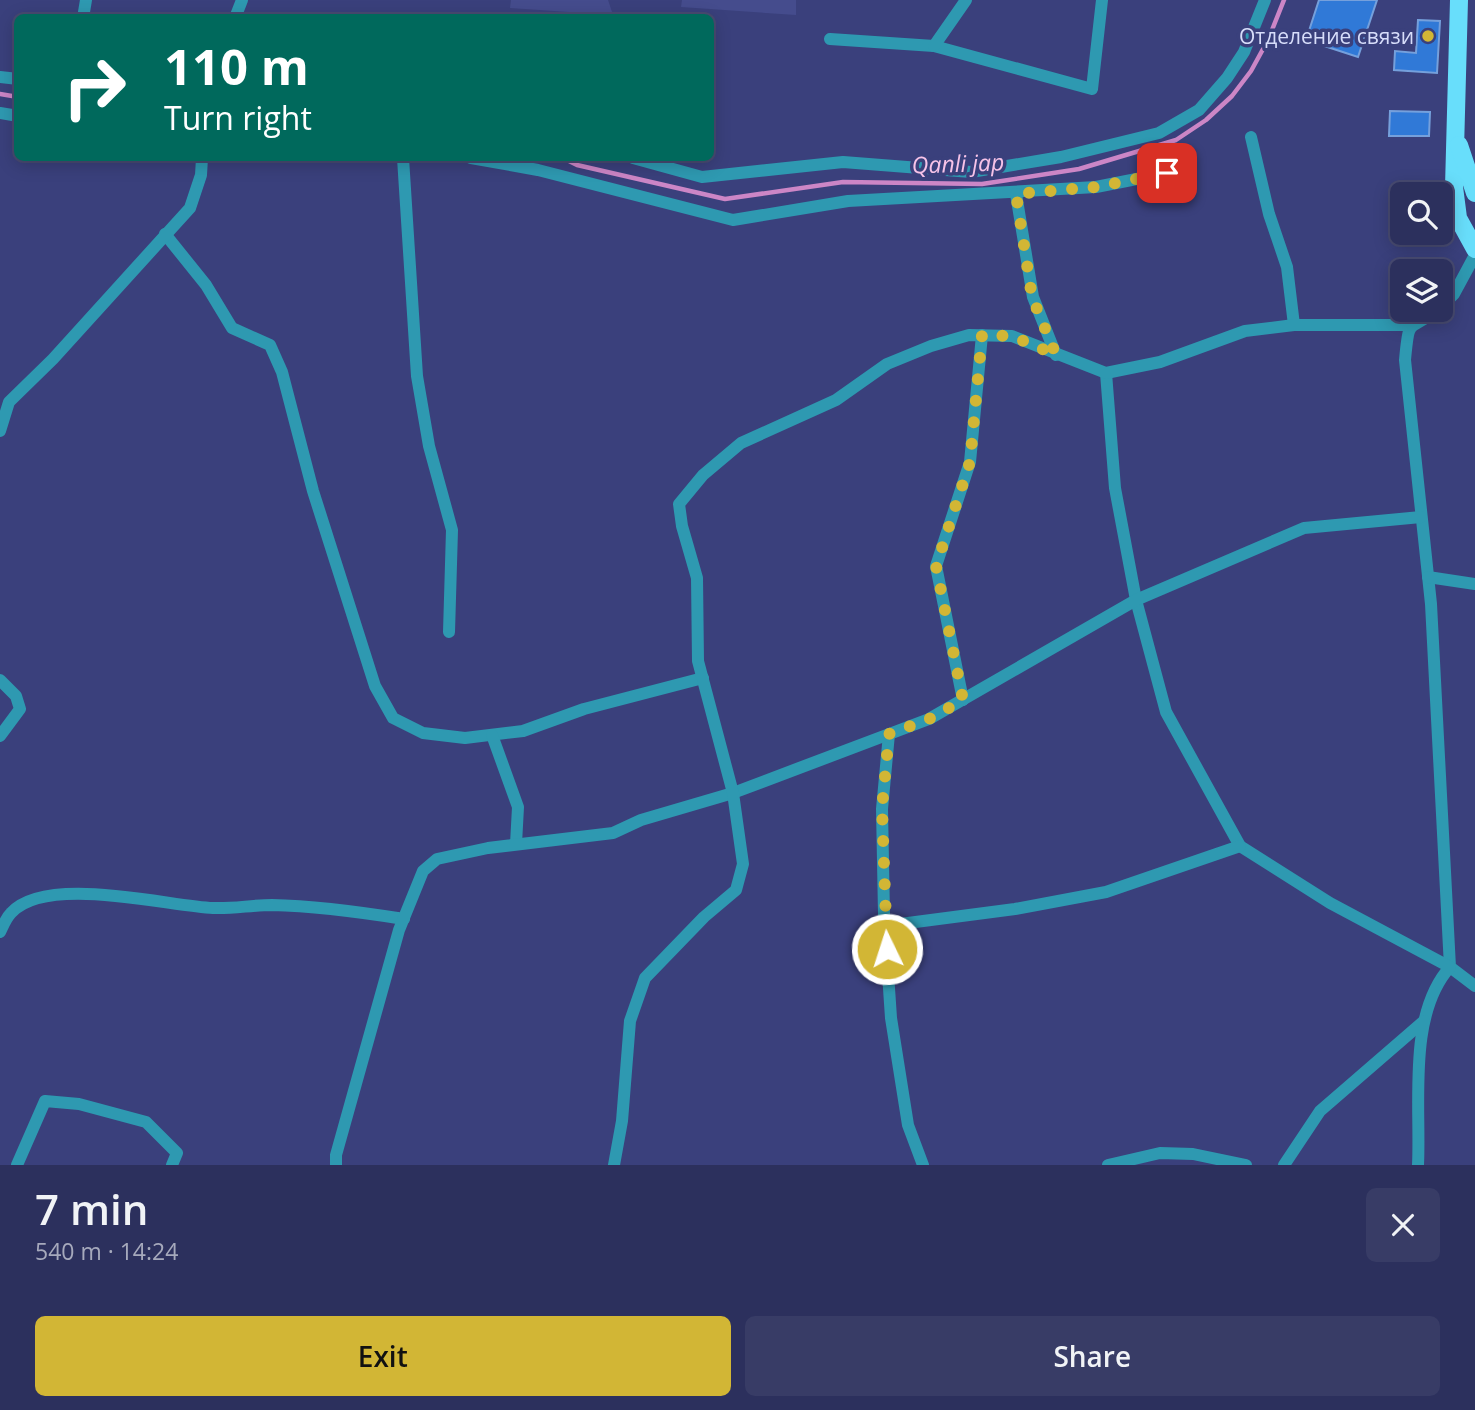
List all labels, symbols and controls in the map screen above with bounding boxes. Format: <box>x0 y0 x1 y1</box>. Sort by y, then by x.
place label: Отделение связи <box>1239 22 1414 50</box>
marker: Отделение связи <box>1420 28 1436 44</box>
text: 110 m <box>164 33 309 99</box>
icon: right <box>49 42 140 133</box>
text: Turn right <box>164 96 312 139</box>
pin <box>1137 143 1197 203</box>
water label: Qanli jap <box>911 145 1005 181</box>
icon: arrive <box>1148 154 1186 192</box>
map controls <box>1390 182 1453 322</box>
button: search <box>1390 182 1453 245</box>
button: layers <box>1390 259 1453 322</box>
position arrow <box>850 912 924 986</box>
text: 7 min <box>35 1180 148 1237</box>
button: close <box>1366 1188 1440 1262</box>
text: 540 m · 14:24 <box>35 1235 178 1267</box>
button: Exit <box>35 1316 731 1396</box>
button: Share <box>745 1316 1440 1396</box>

